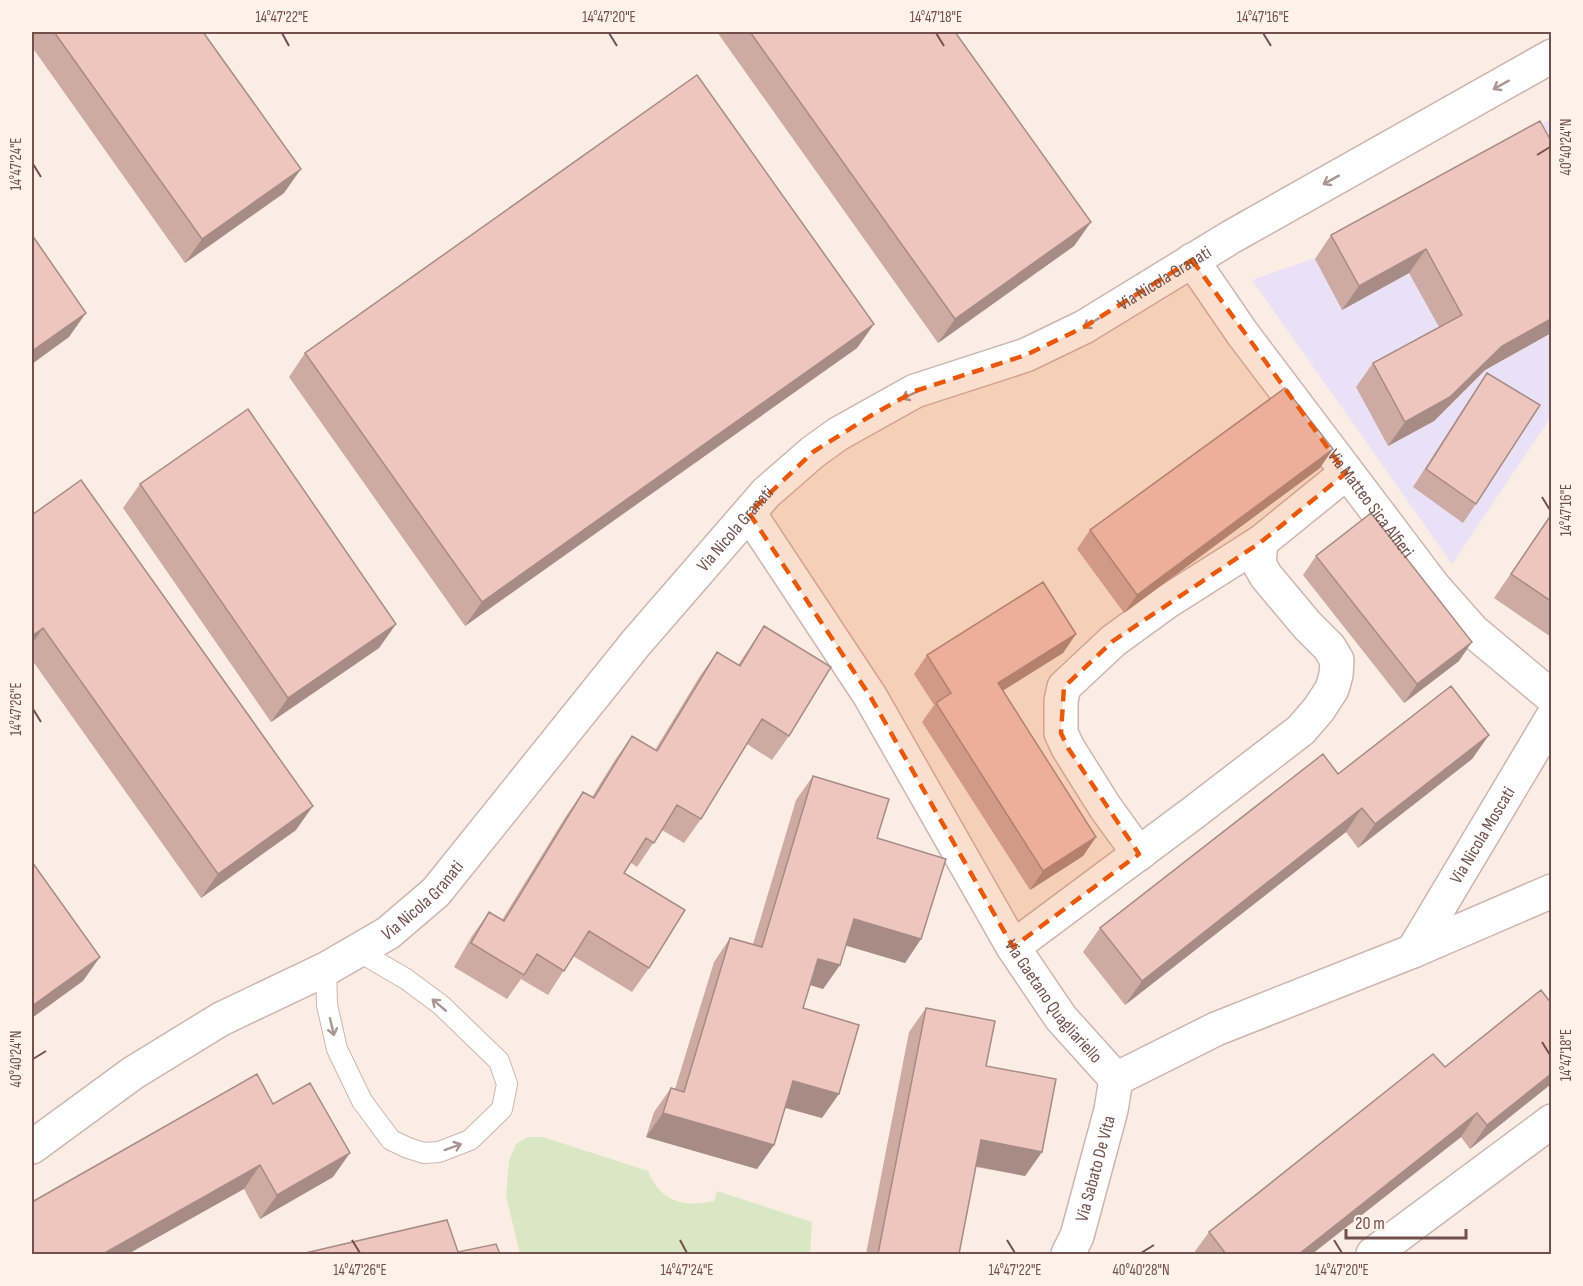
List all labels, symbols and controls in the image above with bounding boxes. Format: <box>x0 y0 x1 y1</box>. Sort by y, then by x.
text: 14°47'22"E <box>256 8 308 27</box>
text: 14°47'20"E <box>582 8 636 27</box>
text: 14°47'18"E <box>910 8 962 27</box>
text: 14°47'16"E <box>1237 8 1289 27</box>
one-way arrow <box>1492 79 1509 91</box>
text: 40°40'24"N <box>1557 119 1576 175</box>
text: 14°47'24"E <box>7 138 26 190</box>
one-way arrow <box>1323 175 1340 187</box>
street label: Via Nicola Granati <box>1114 242 1215 315</box>
one-way arrow <box>1083 317 1100 329</box>
one-way arrow <box>902 389 920 401</box>
street label: Via Matteo Sica Alfieri <box>1323 445 1418 562</box>
street label: Via Nicola Granati <box>693 482 777 576</box>
text: 14°47'16"E <box>1557 484 1576 536</box>
text: 14°47'26"E <box>7 682 26 736</box>
street label: Via Nicola Moscati <box>1446 783 1520 888</box>
street label: Via Nicola Granati <box>378 857 468 945</box>
street label: Via Gaetano Quagliariello <box>1000 936 1106 1067</box>
one-way arrow <box>431 998 447 1011</box>
one-way arrow <box>326 1017 338 1036</box>
text: 14°47'18"E <box>1557 1029 1576 1081</box>
text: 40°40'24"N <box>7 1031 26 1087</box>
street label: Via Sabato De Vita <box>1071 1113 1120 1224</box>
one-way arrow <box>443 1141 462 1152</box>
scale bar <box>1346 1202 1466 1240</box>
text: 20 m <box>1355 1213 1385 1234</box>
text: 14°47'26"E <box>333 1261 387 1280</box>
text: 14°47'24"E <box>661 1261 713 1280</box>
text: 14°47'22"E <box>989 1261 1041 1280</box>
text: 40°40'28"N <box>1112 1261 1170 1280</box>
text: 14°47'20"E <box>1315 1261 1369 1280</box>

